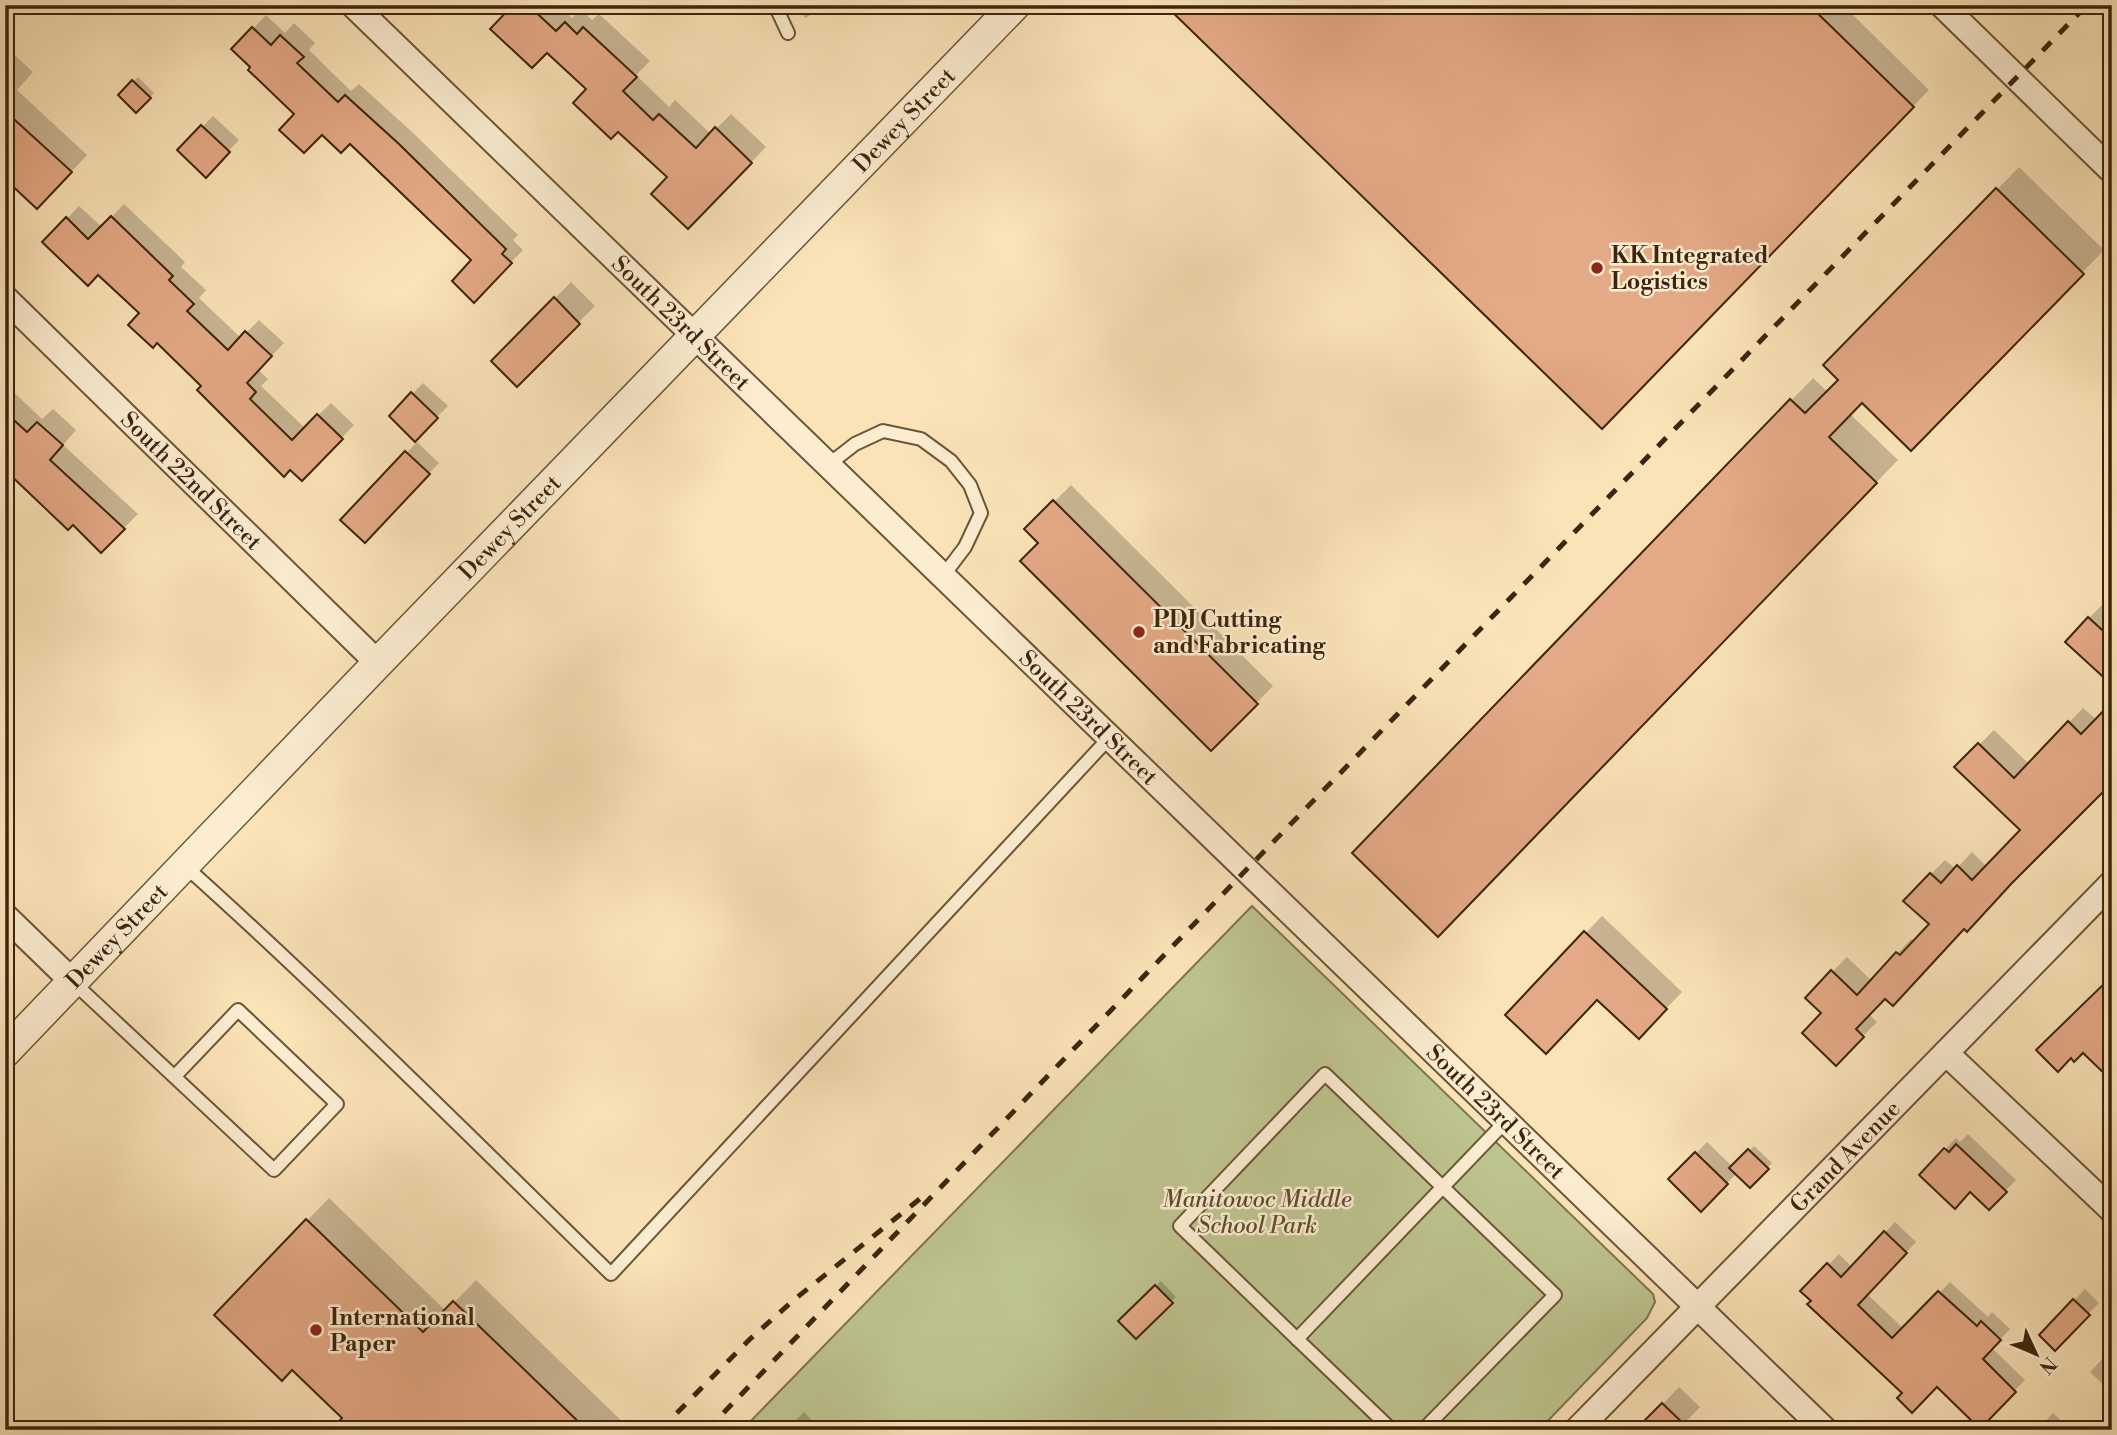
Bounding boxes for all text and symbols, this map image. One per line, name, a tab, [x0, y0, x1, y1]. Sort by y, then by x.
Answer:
street label: Dewey Street	[848, 62, 962, 179]
place label: KK Integrated Logistics	[1611, 242, 1769, 296]
street label: South 23rd Street	[605, 250, 756, 397]
marker: KK Integrated Logistics	[1589, 260, 1605, 276]
street label: South 22nd Street	[114, 406, 267, 556]
street label: Dewey Street	[453, 470, 567, 586]
place label: PDJ Cutting and Fabricating	[1153, 606, 1326, 660]
marker: PDJ Cutting and Fabricating	[1131, 624, 1147, 640]
street label: South 23rd Street	[1013, 645, 1163, 791]
street label: Dewey Street	[60, 878, 174, 995]
street label: South 23rd Street	[1420, 1039, 1571, 1186]
street label: Grand Avenue	[1785, 1095, 1907, 1219]
park label: Manitowoc Middle School Park	[1162, 1186, 1352, 1240]
place label: International Paper	[330, 1304, 475, 1358]
north arrow	[2002, 1320, 2072, 1390]
marker: International Paper	[308, 1322, 324, 1338]
text: N	[2034, 1351, 2061, 1379]

